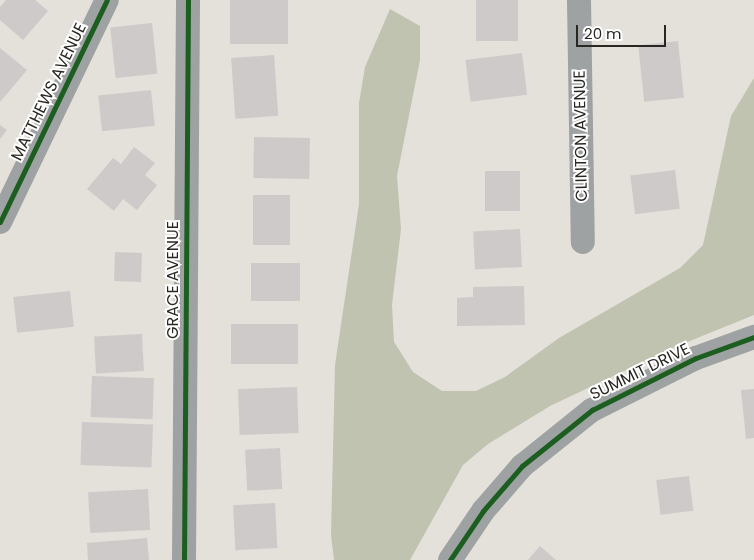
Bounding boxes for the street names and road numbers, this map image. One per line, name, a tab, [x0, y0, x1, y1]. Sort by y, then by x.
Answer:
street label: MATTHEWS AVENUE	[7, 20, 91, 164]
street label: CLINTON AVENUE	[570, 70, 592, 202]
street label: GRACE AVENUE	[163, 221, 183, 339]
street label: SUMMIT DRIVE	[587, 340, 693, 404]

